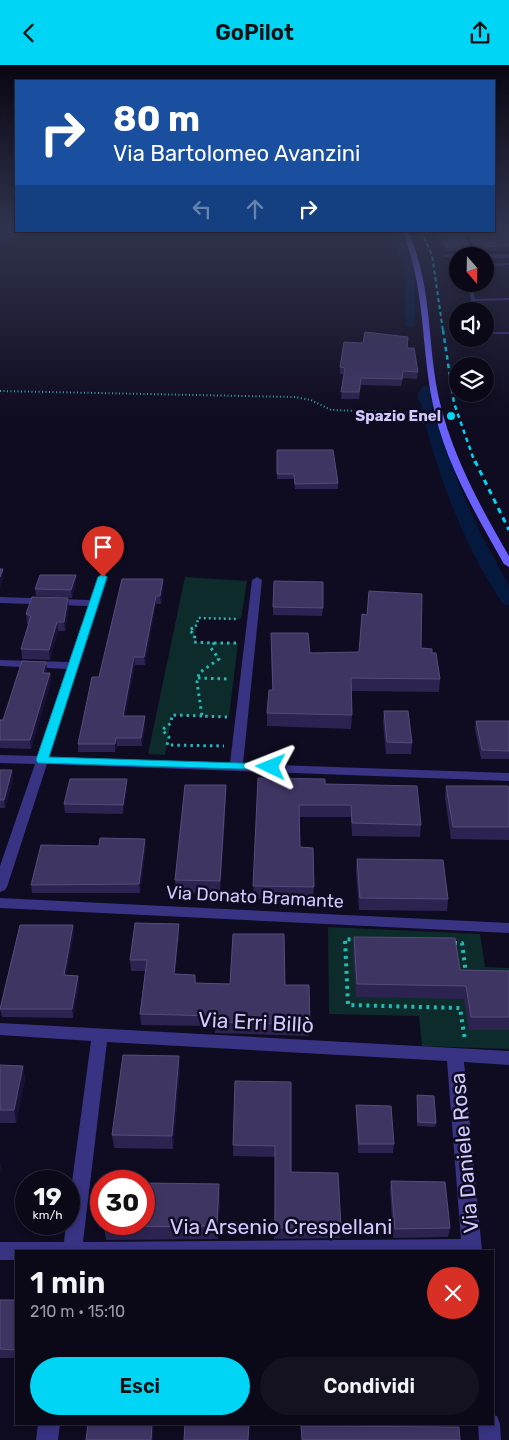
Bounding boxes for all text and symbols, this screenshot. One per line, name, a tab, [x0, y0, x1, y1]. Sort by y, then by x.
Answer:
icon: back	[15, 19, 43, 47]
text: GoPilot	[215, 19, 294, 46]
icon: share	[466, 19, 494, 47]
text: 80 m	[113, 98, 200, 140]
icon: right	[30, 100, 95, 165]
text: Via Bartolomeo Avanzini	[113, 140, 360, 167]
icon: left	[188, 195, 216, 223]
icon: ahead	[241, 195, 269, 223]
icon: right	[294, 195, 322, 223]
north arrow	[449, 247, 494, 293]
map controls	[449, 247, 494, 402]
button: sound	[449, 302, 494, 347]
button: layers	[449, 357, 494, 402]
place label: Spazio Enel	[355, 407, 441, 425]
marker: Spazio Enel	[445, 410, 457, 422]
pin	[82, 526, 124, 577]
icon: arrive	[89, 533, 117, 561]
position arrow	[244, 740, 296, 792]
street label: Via Donato Bramante	[165, 881, 345, 913]
street label: Via Erri Billò	[198, 1006, 314, 1038]
street label: Via Daniele Rosa	[445, 1072, 483, 1234]
speed limit sign: 30	[90, 1170, 155, 1235]
text: 19	[33, 1182, 62, 1211]
text: km/h	[33, 1208, 62, 1222]
street label: Via Arsenio Crespellani	[170, 1214, 392, 1239]
text: 1 min	[30, 1265, 105, 1301]
button: close	[427, 1267, 479, 1319]
text: 210 m · 15:10	[30, 1302, 125, 1321]
button: Esci	[30, 1357, 250, 1415]
button: Condividi	[260, 1357, 479, 1415]

